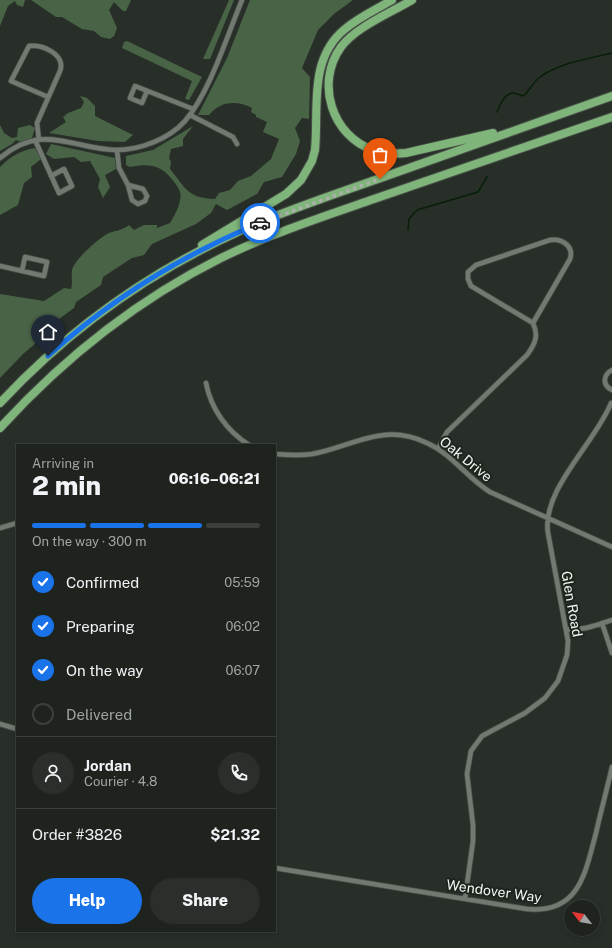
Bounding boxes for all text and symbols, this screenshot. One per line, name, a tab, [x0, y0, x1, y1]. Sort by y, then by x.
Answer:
pin	[363, 138, 397, 179]
icon: bag	[369, 144, 391, 166]
courier	[240, 203, 280, 243]
icon: car	[249, 212, 271, 234]
pin	[31, 315, 65, 356]
icon: home	[37, 321, 59, 343]
street label: Oak Drive	[437, 433, 495, 485]
text: Arriving in	[32, 456, 94, 471]
text: 2 min	[32, 470, 101, 501]
text: 06:16–06:21	[169, 470, 260, 487]
text: On the way · 300 m	[32, 534, 146, 549]
street label: Glen Road	[558, 570, 586, 638]
icon: check	[32, 571, 54, 593]
text: Confirmed	[66, 574, 139, 591]
text: 05:59	[224, 575, 260, 590]
icon: check	[32, 615, 54, 637]
text: Preparing	[66, 618, 135, 635]
text: 06:02	[225, 619, 260, 634]
icon: check	[32, 659, 54, 681]
text: On the way	[66, 662, 143, 679]
text: 06:07	[226, 663, 260, 678]
text: Delivered	[66, 706, 132, 723]
button: person	[32, 752, 74, 794]
button: phone	[218, 752, 260, 794]
text: Jordan	[84, 757, 131, 774]
text: Courier · 4.8	[84, 774, 157, 789]
text: Order #3826	[32, 826, 122, 843]
text: $21.32	[210, 826, 260, 843]
street label: Wendover Way	[445, 876, 543, 906]
button: Help	[32, 878, 142, 924]
button: Share	[150, 878, 260, 924]
north arrow	[564, 900, 600, 936]
map controls	[564, 900, 600, 936]

